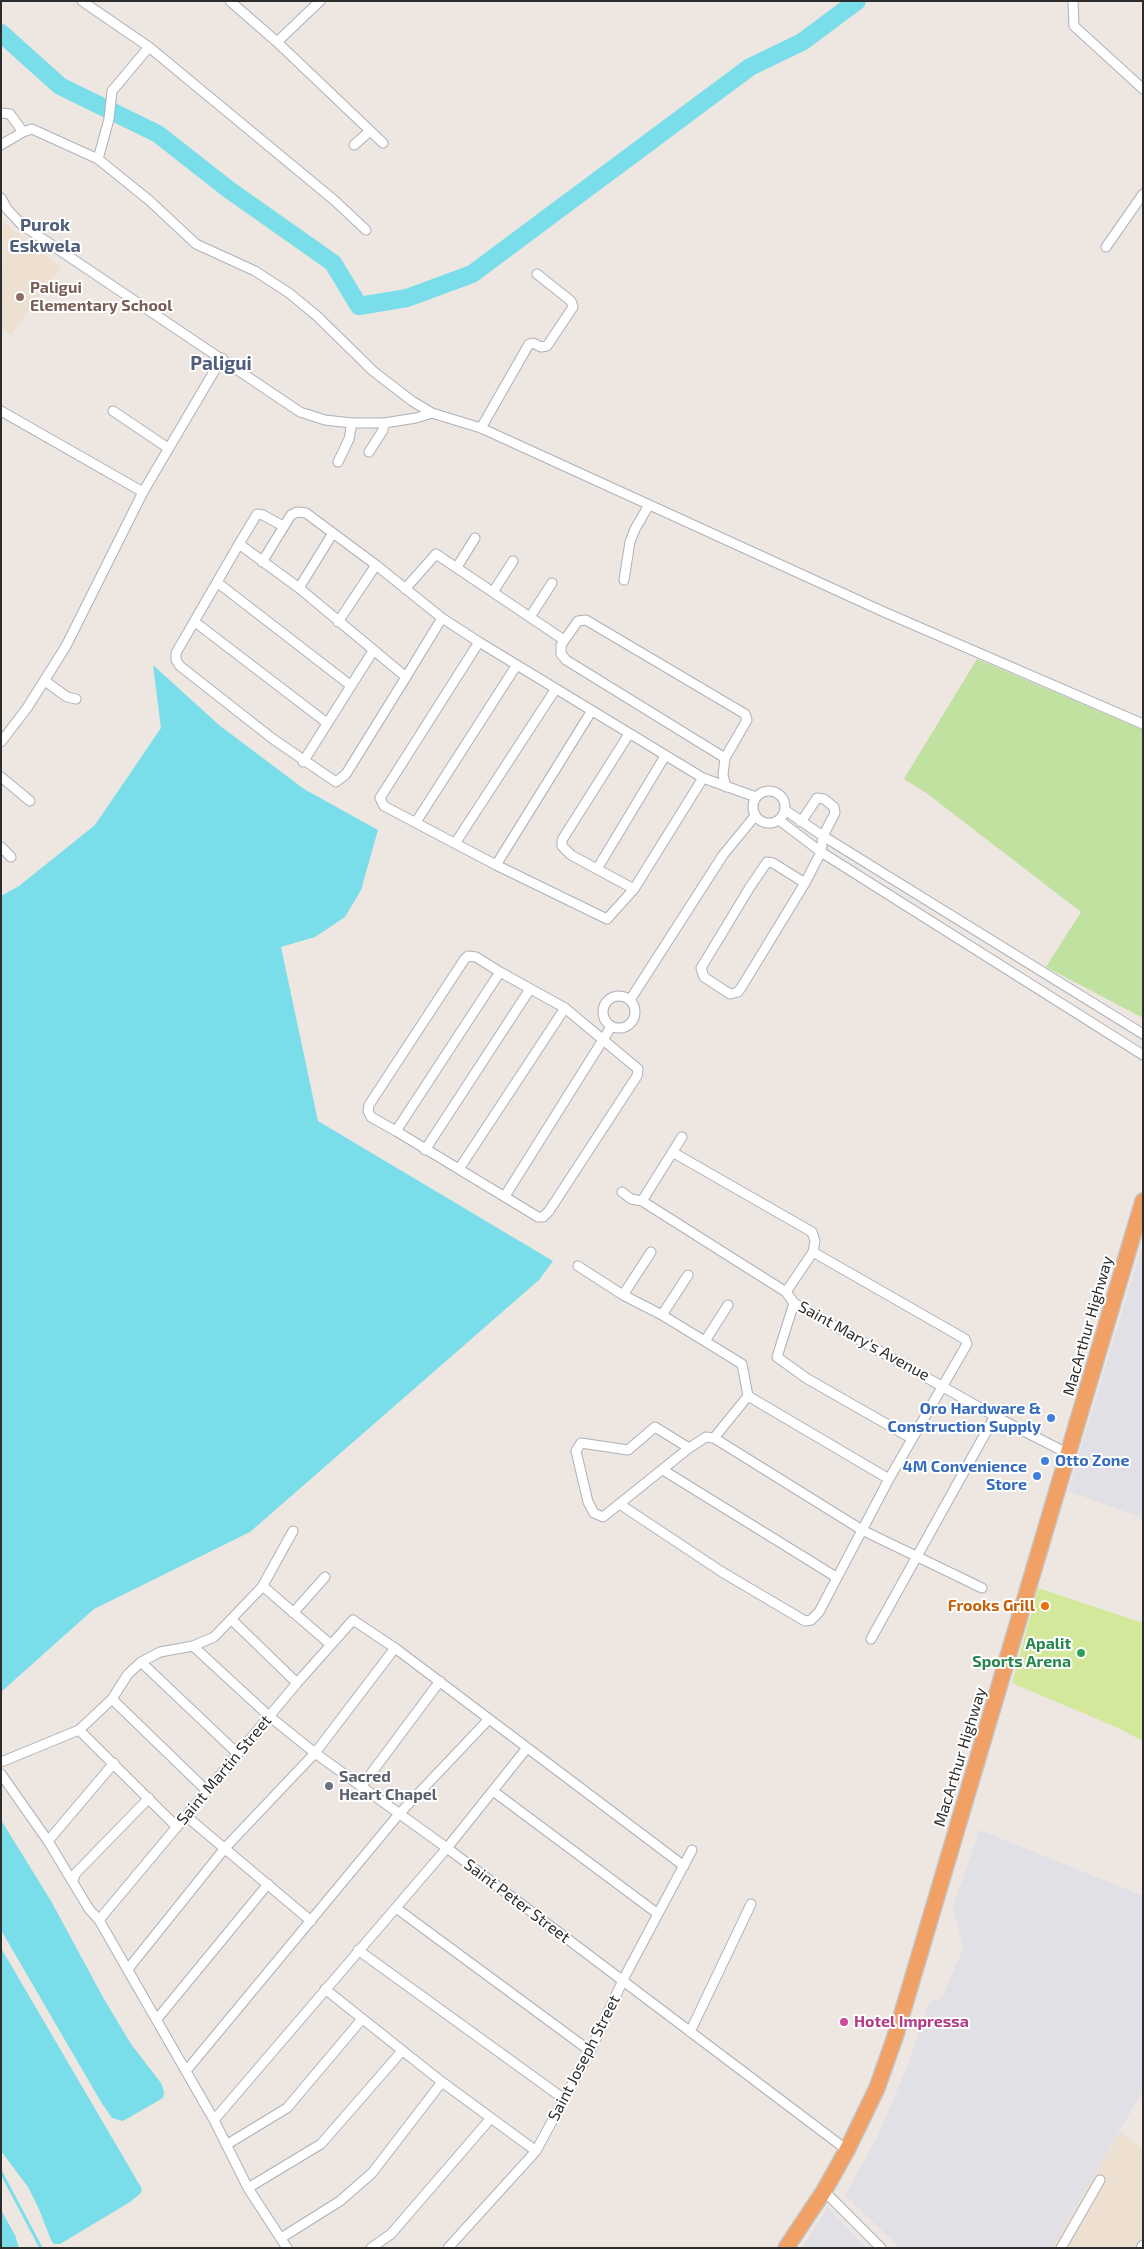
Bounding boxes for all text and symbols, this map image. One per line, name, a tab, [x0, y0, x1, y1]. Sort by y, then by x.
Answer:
district label: Purok Eskwela	[9, 214, 81, 256]
place label: Paligui Elementary School	[30, 278, 173, 316]
marker: Paligui Elementary School	[14, 291, 26, 303]
district label: Paligui	[190, 353, 252, 375]
street label: MacArthur Highway	[1059, 1254, 1117, 1398]
street label: Saint Mary's Avenue	[795, 1297, 933, 1385]
place label: Oro Hardware & Construction Supply	[888, 1399, 1041, 1437]
marker: Oro Hardware & Construction Supply	[1045, 1412, 1057, 1424]
place label: Otto Zone	[1055, 1451, 1129, 1471]
marker: Otto Zone	[1039, 1455, 1051, 1467]
place label: 4M Convenience Store	[903, 1457, 1027, 1495]
marker: 4M Convenience Store	[1031, 1470, 1043, 1482]
place label: Frooks Grill	[948, 1596, 1035, 1616]
marker: Frooks Grill	[1039, 1600, 1051, 1612]
place label: Apalit Sports Arena	[972, 1634, 1071, 1672]
marker: Apalit Sports Arena	[1075, 1647, 1087, 1659]
street label: MacArthur Highway	[930, 1685, 990, 1829]
street label: Saint Martin Street	[173, 1711, 275, 1829]
place label: Sacred Heart Chapel	[339, 1767, 437, 1805]
marker: Sacred Heart Chapel	[323, 1780, 335, 1792]
street label: Saint Peter Street	[460, 1855, 574, 1947]
street label: Saint Joseph Street	[544, 1992, 624, 2124]
place label: Hotel Impressa	[854, 2012, 969, 2032]
marker: Hotel Impressa	[838, 2016, 850, 2028]

